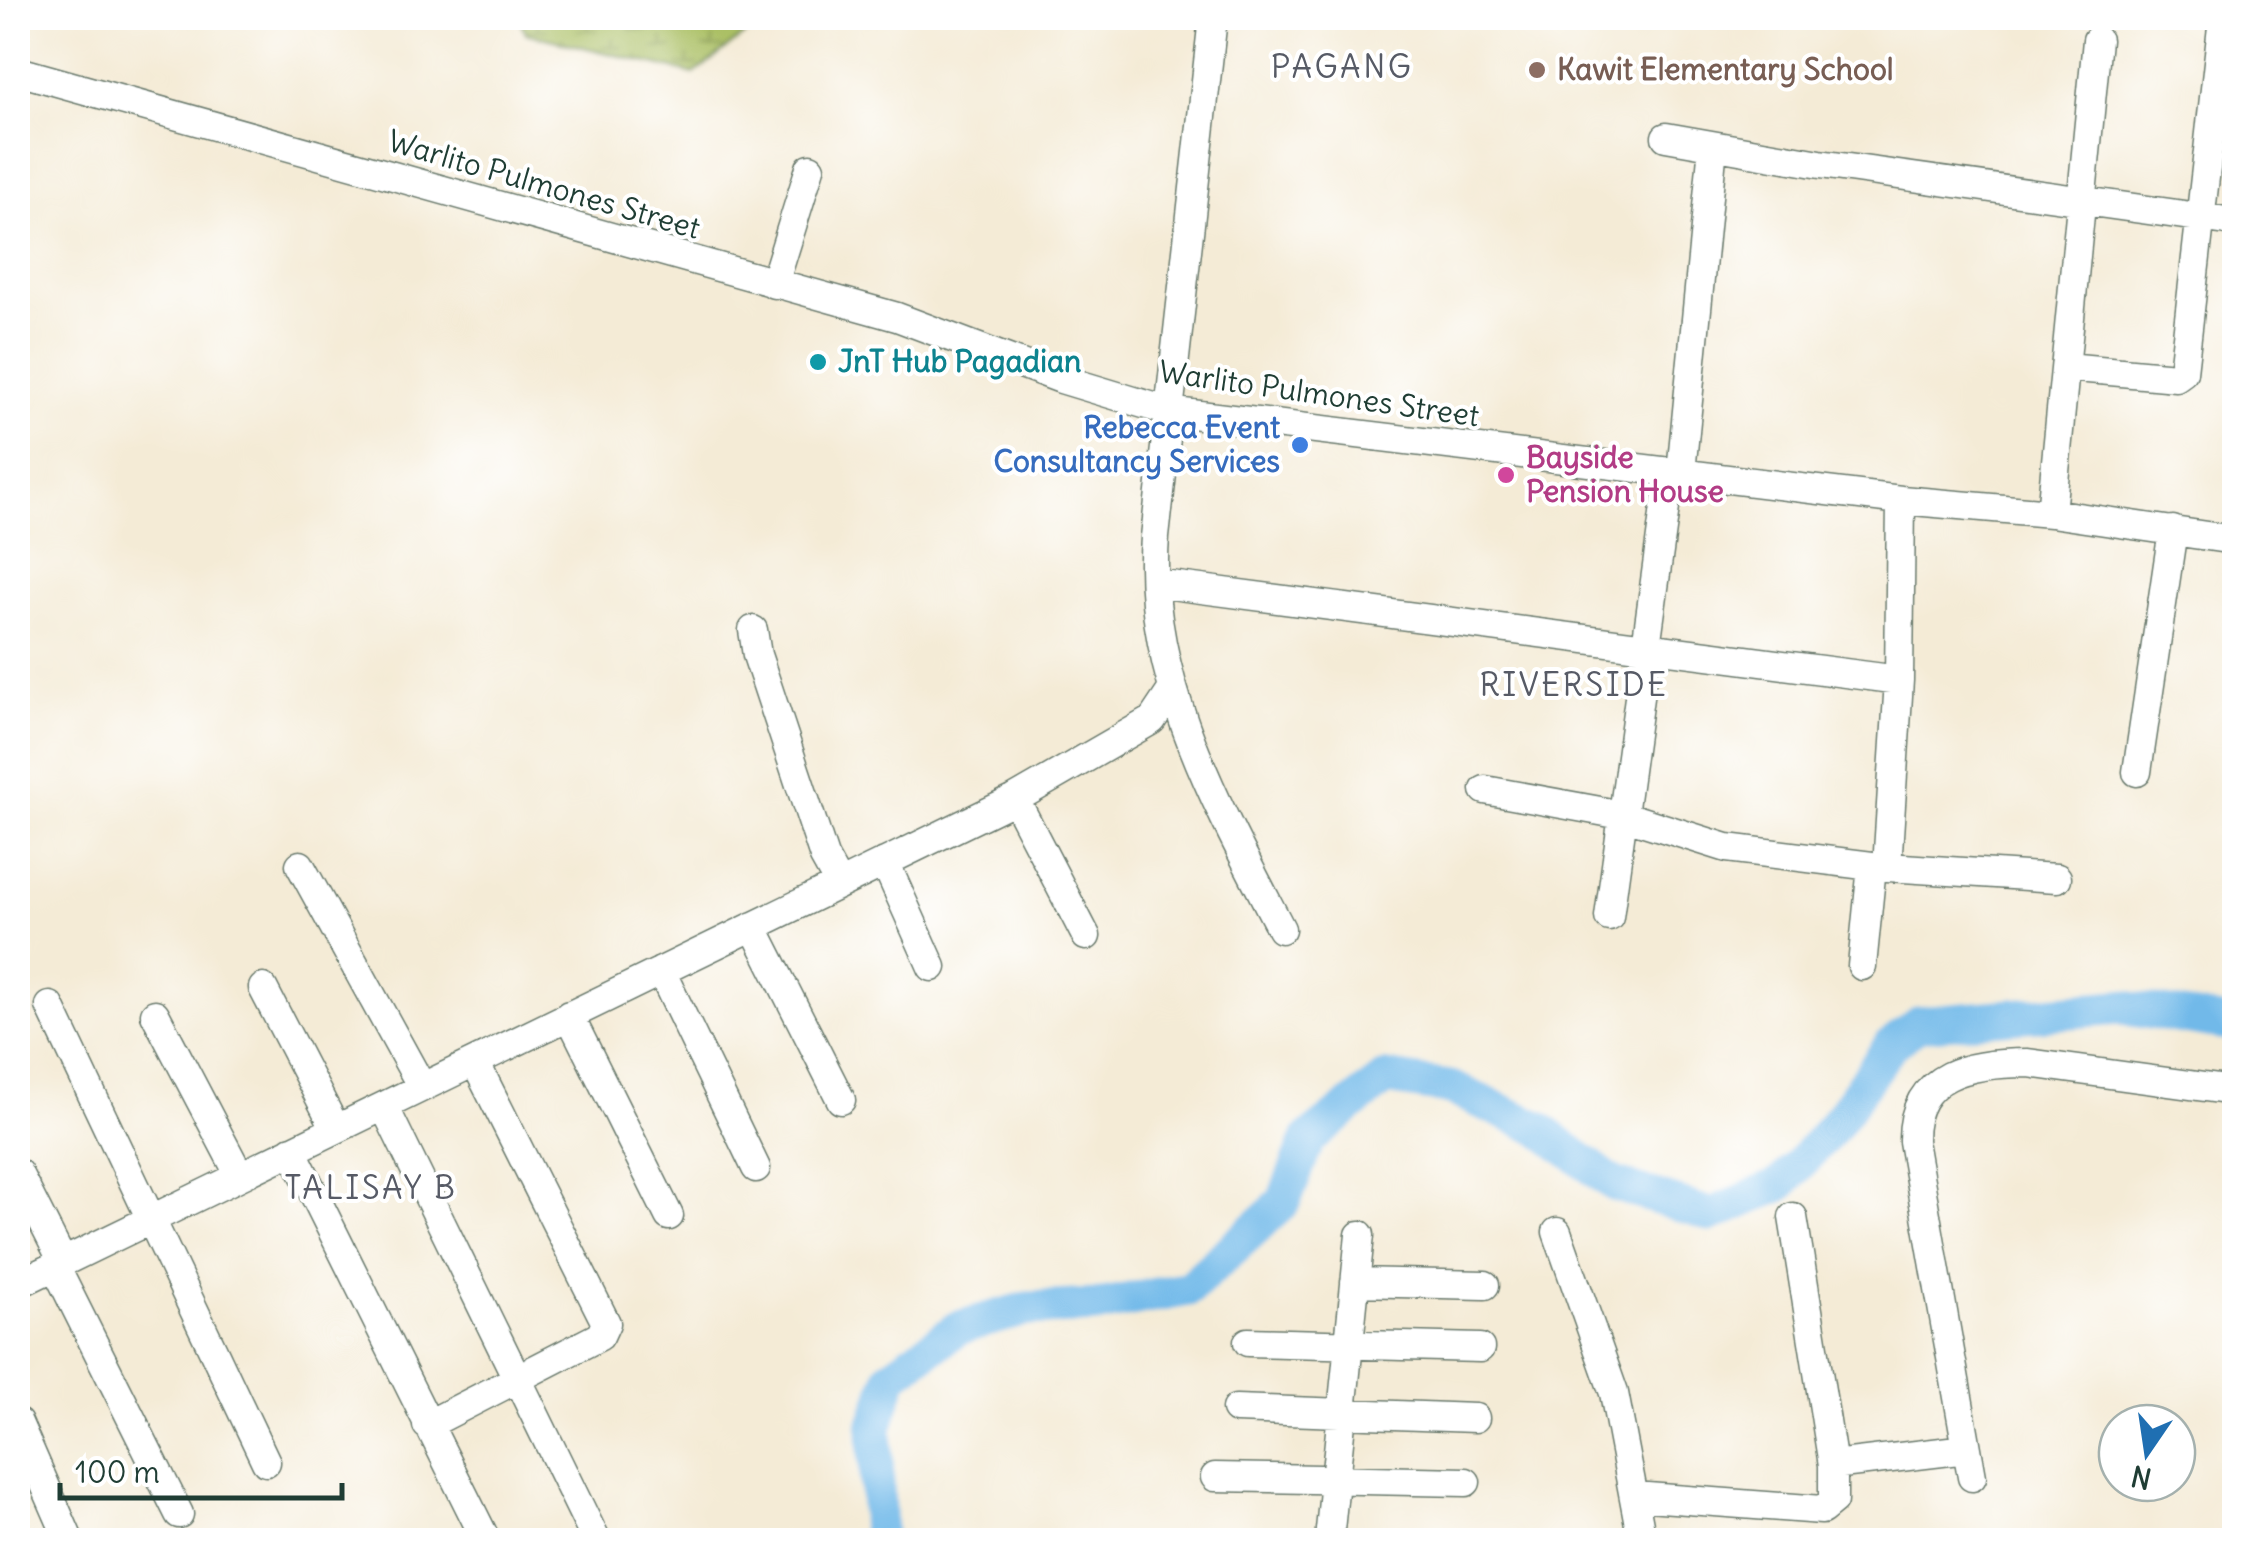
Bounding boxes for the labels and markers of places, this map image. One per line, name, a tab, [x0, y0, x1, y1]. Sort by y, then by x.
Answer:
place label: Kawit Elementary School	[1557, 50, 1893, 88]
marker: Kawit Elementary School	[1526, 59, 1548, 81]
place label: JnT Hub Pagadian	[838, 342, 1081, 380]
marker: JnT Hub Pagadian	[807, 351, 829, 373]
place label: Rebecca Event Consultancy Services	[993, 408, 1280, 480]
marker: Rebecca Event Consultancy Services	[1289, 434, 1311, 456]
place label: Bayside Pension House	[1526, 438, 1724, 510]
marker: Bayside Pension House	[1495, 464, 1517, 486]

